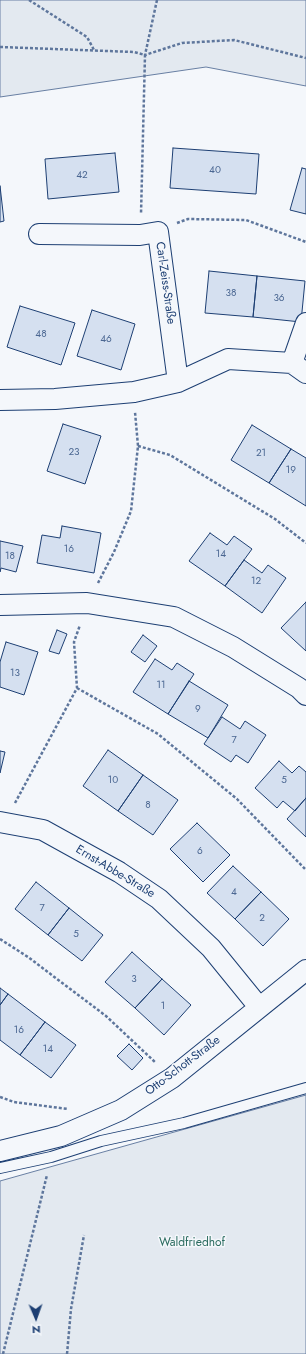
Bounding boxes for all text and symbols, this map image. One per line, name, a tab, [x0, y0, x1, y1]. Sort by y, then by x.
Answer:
house number: 40	[209, 165, 221, 177]
house number: 42	[76, 170, 88, 182]
street label: Carl-Zeiss-Straße	[152, 241, 178, 325]
house number: 38	[226, 288, 236, 300]
house number: 36	[273, 293, 285, 305]
house number: 48	[35, 329, 47, 341]
house number: 46	[100, 334, 112, 346]
house number: 23	[68, 447, 80, 459]
house number: 21	[256, 448, 266, 460]
house number: 19	[286, 465, 296, 477]
house number: 16	[64, 544, 74, 556]
house number: 14	[216, 549, 226, 561]
house number: 18	[5, 551, 15, 563]
house number: 12	[251, 576, 261, 588]
house number: 13	[10, 668, 20, 680]
house number: 11	[157, 680, 165, 692]
house number: 9	[195, 704, 201, 716]
house number: 7	[231, 735, 237, 747]
house number: 10	[108, 775, 118, 787]
house number: 5	[281, 775, 287, 787]
house number: 8	[145, 800, 151, 812]
street label: Ernst-Abbe-Straße	[73, 843, 157, 901]
house number: 6	[197, 846, 203, 858]
house number: 4	[231, 887, 237, 899]
house number: 7	[39, 903, 45, 915]
house number: 2	[259, 913, 265, 925]
house number: 5	[73, 929, 79, 941]
house number: 3	[131, 974, 137, 986]
house number: 1	[161, 1001, 165, 1013]
house number: 16	[14, 1025, 24, 1037]
street label: Otto-Schott-Straße	[143, 1033, 223, 1099]
house number: 14	[43, 1044, 53, 1056]
park label: Waldfriedhof	[159, 1236, 225, 1250]
north arrow	[16, 1298, 56, 1338]
text: N	[32, 1322, 41, 1338]

